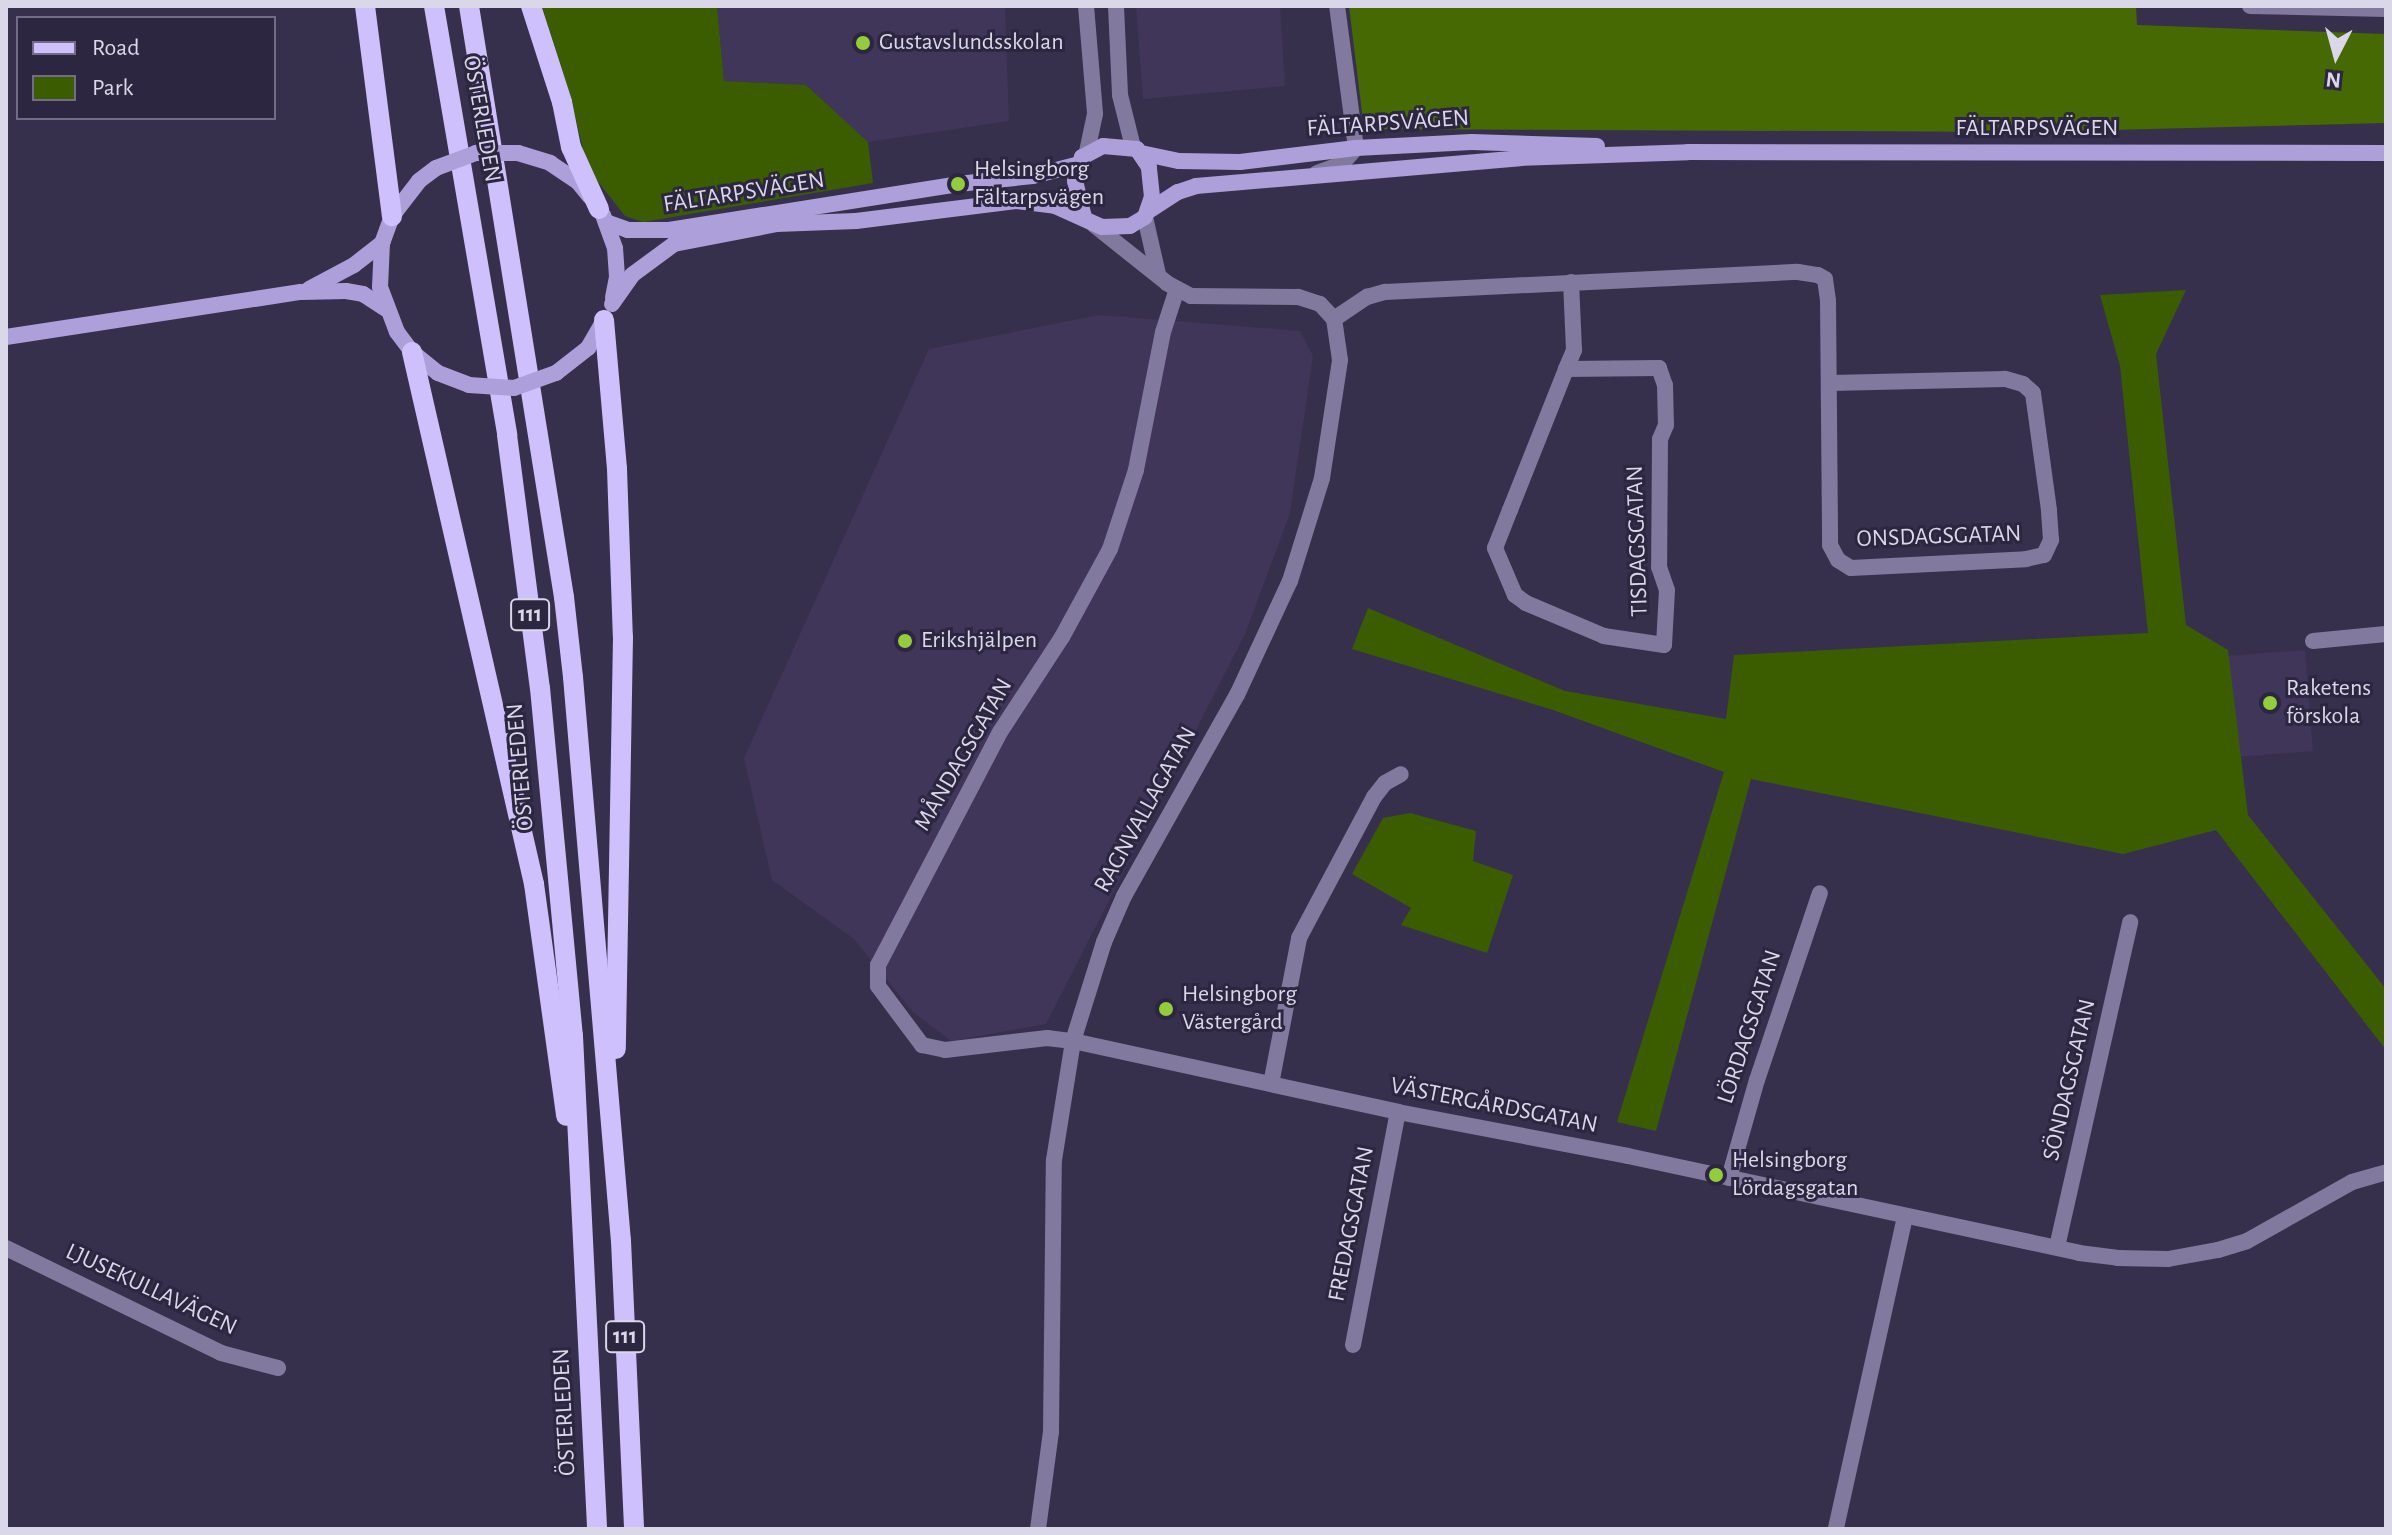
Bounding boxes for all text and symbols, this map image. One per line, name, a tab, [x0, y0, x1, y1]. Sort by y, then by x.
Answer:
legend	[16, 16, 276, 120]
north arrow	[2296, 16, 2376, 96]
place label: Gustavslundsskolan	[879, 29, 1064, 57]
marker: Gustavslundsskolan	[854, 34, 872, 52]
text: Road	[92, 36, 140, 60]
street label: ÖSTERLEDEN	[456, 54, 506, 184]
text: N	[2325, 68, 2342, 92]
text: Park	[92, 76, 133, 100]
street label: FÄLTARPSVÄGEN	[1306, 104, 1470, 144]
street label: FÄLTARPSVÄGEN	[1956, 115, 2118, 143]
place label: Helsingborg Fältarpsvägen	[974, 156, 1104, 212]
street label: FÄLTARPSVÄGEN	[661, 166, 827, 220]
marker: Helsingborg Fältarpsvägen	[949, 175, 967, 193]
street label: TISDAGSGATAN	[1621, 465, 1655, 617]
street label: ONSDAGSGATAN	[1856, 520, 2022, 554]
road number: 111	[510, 597, 550, 633]
place label: Erikshjälpen	[921, 627, 1037, 655]
marker: Erikshjälpen	[896, 632, 914, 650]
street label: MÅNDAGSGATAN	[909, 674, 1019, 836]
place label: Raketens förskola	[2286, 675, 2371, 731]
marker: Raketens förskola	[2261, 694, 2279, 712]
street label: ÖSTERLEDEN	[501, 702, 541, 832]
street label: RAGNVALLAGATAN	[1088, 722, 1204, 898]
street label: LÖRDAGSGATAN	[1712, 947, 1788, 1107]
place label: Helsingborg Västergård	[1182, 981, 1297, 1037]
street label: SÖNDAGSGATAN	[2037, 996, 2103, 1164]
marker: Helsingborg Västergård	[1157, 1000, 1175, 1018]
street label: VÄSTERGÅRDSGATAN	[1388, 1072, 1600, 1140]
street label: FREDAGSGATAN	[1323, 1144, 1381, 1304]
place label: Helsingborg Lördagsgatan	[1732, 1147, 1858, 1203]
marker: Helsingborg Lördagsgatan	[1707, 1166, 1725, 1184]
street label: LJUSEKULLAVÄGEN	[61, 1238, 241, 1342]
road number: 111	[605, 1319, 645, 1355]
street label: ÖSTERLEDEN	[547, 1347, 583, 1477]

